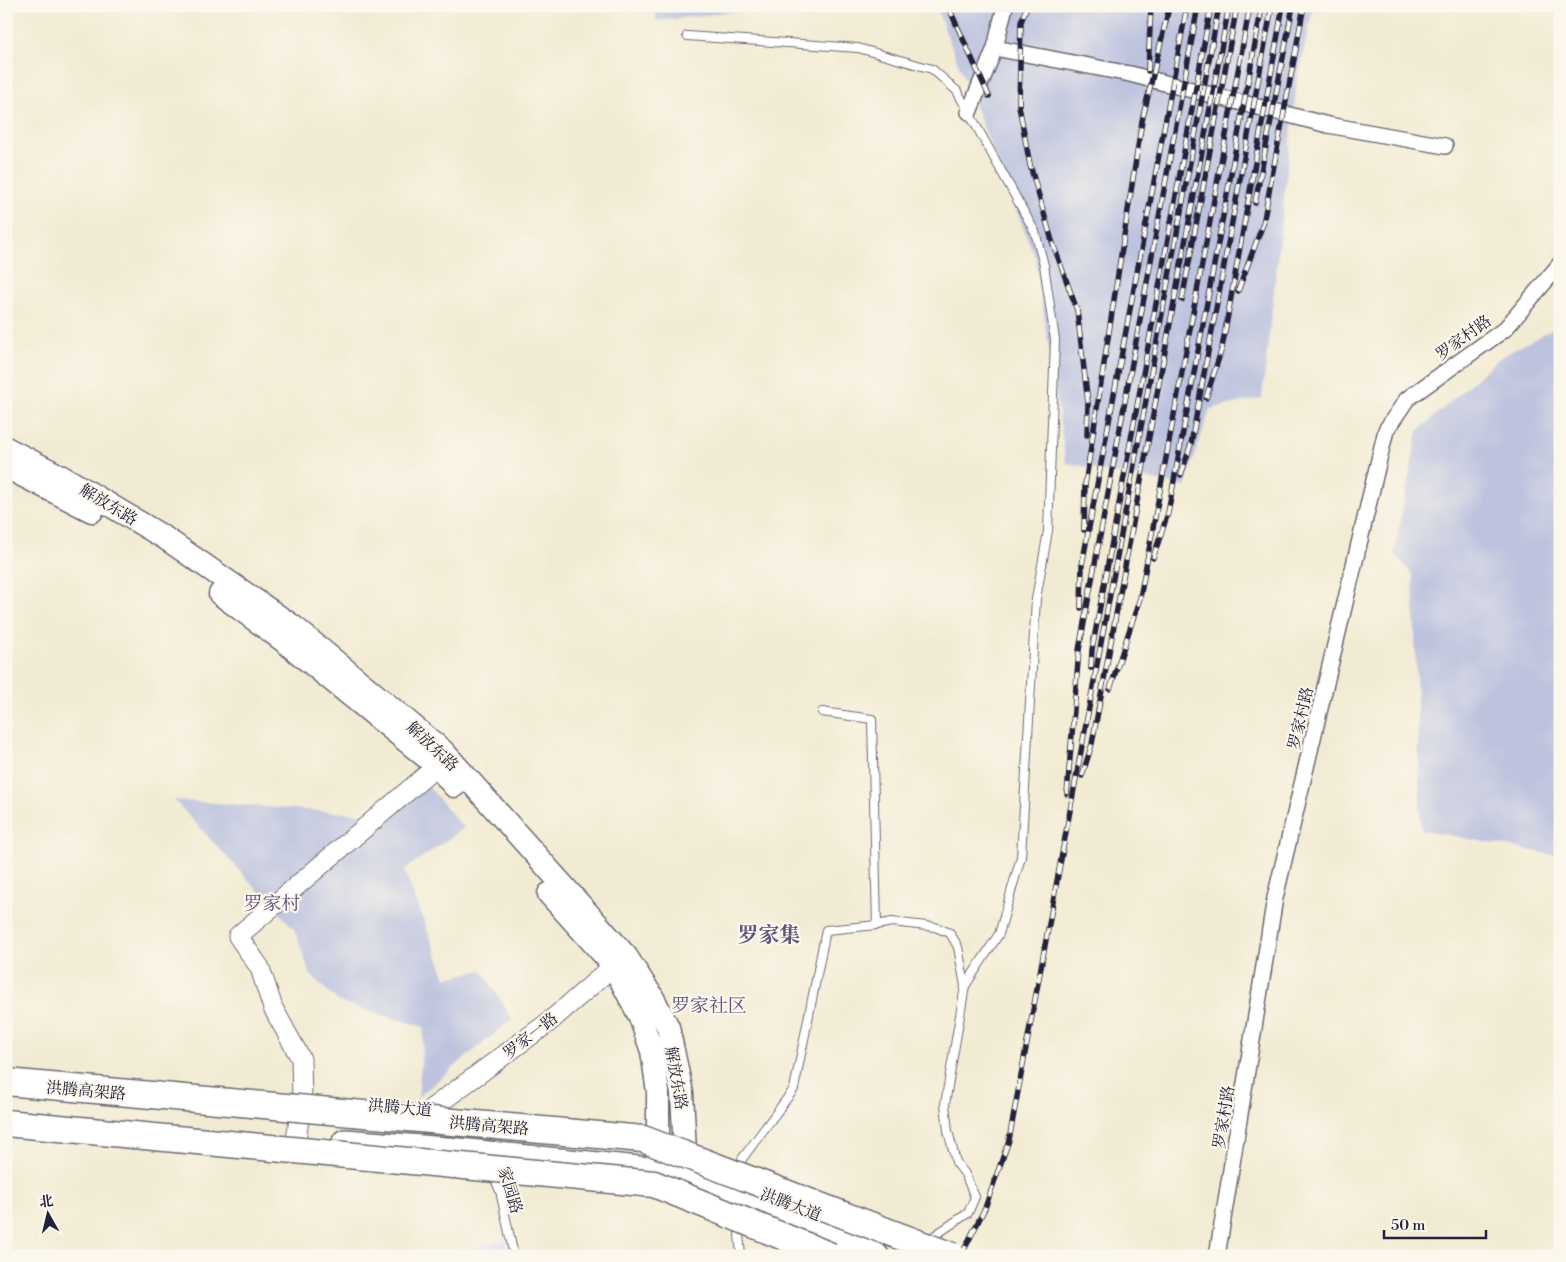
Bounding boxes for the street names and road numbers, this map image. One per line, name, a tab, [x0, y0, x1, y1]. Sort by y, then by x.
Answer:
street label: 罗家村路	[1432, 311, 1495, 365]
street label: 解放东路	[76, 480, 141, 530]
street label: 罗家村路	[1284, 685, 1318, 752]
street label: 解放东路	[402, 718, 463, 776]
street label: 罗家一路	[499, 1008, 562, 1063]
street label: 解放东路	[661, 1045, 691, 1111]
street label: 洪腾高架路	[45, 1078, 127, 1104]
street label: 罗家村路	[1209, 1084, 1239, 1150]
street label: 洪腾大道	[367, 1095, 433, 1121]
street label: 洪腾高架路	[448, 1113, 530, 1139]
street label: 家园路	[493, 1164, 527, 1216]
street label: 洪腾大道	[757, 1184, 824, 1226]

